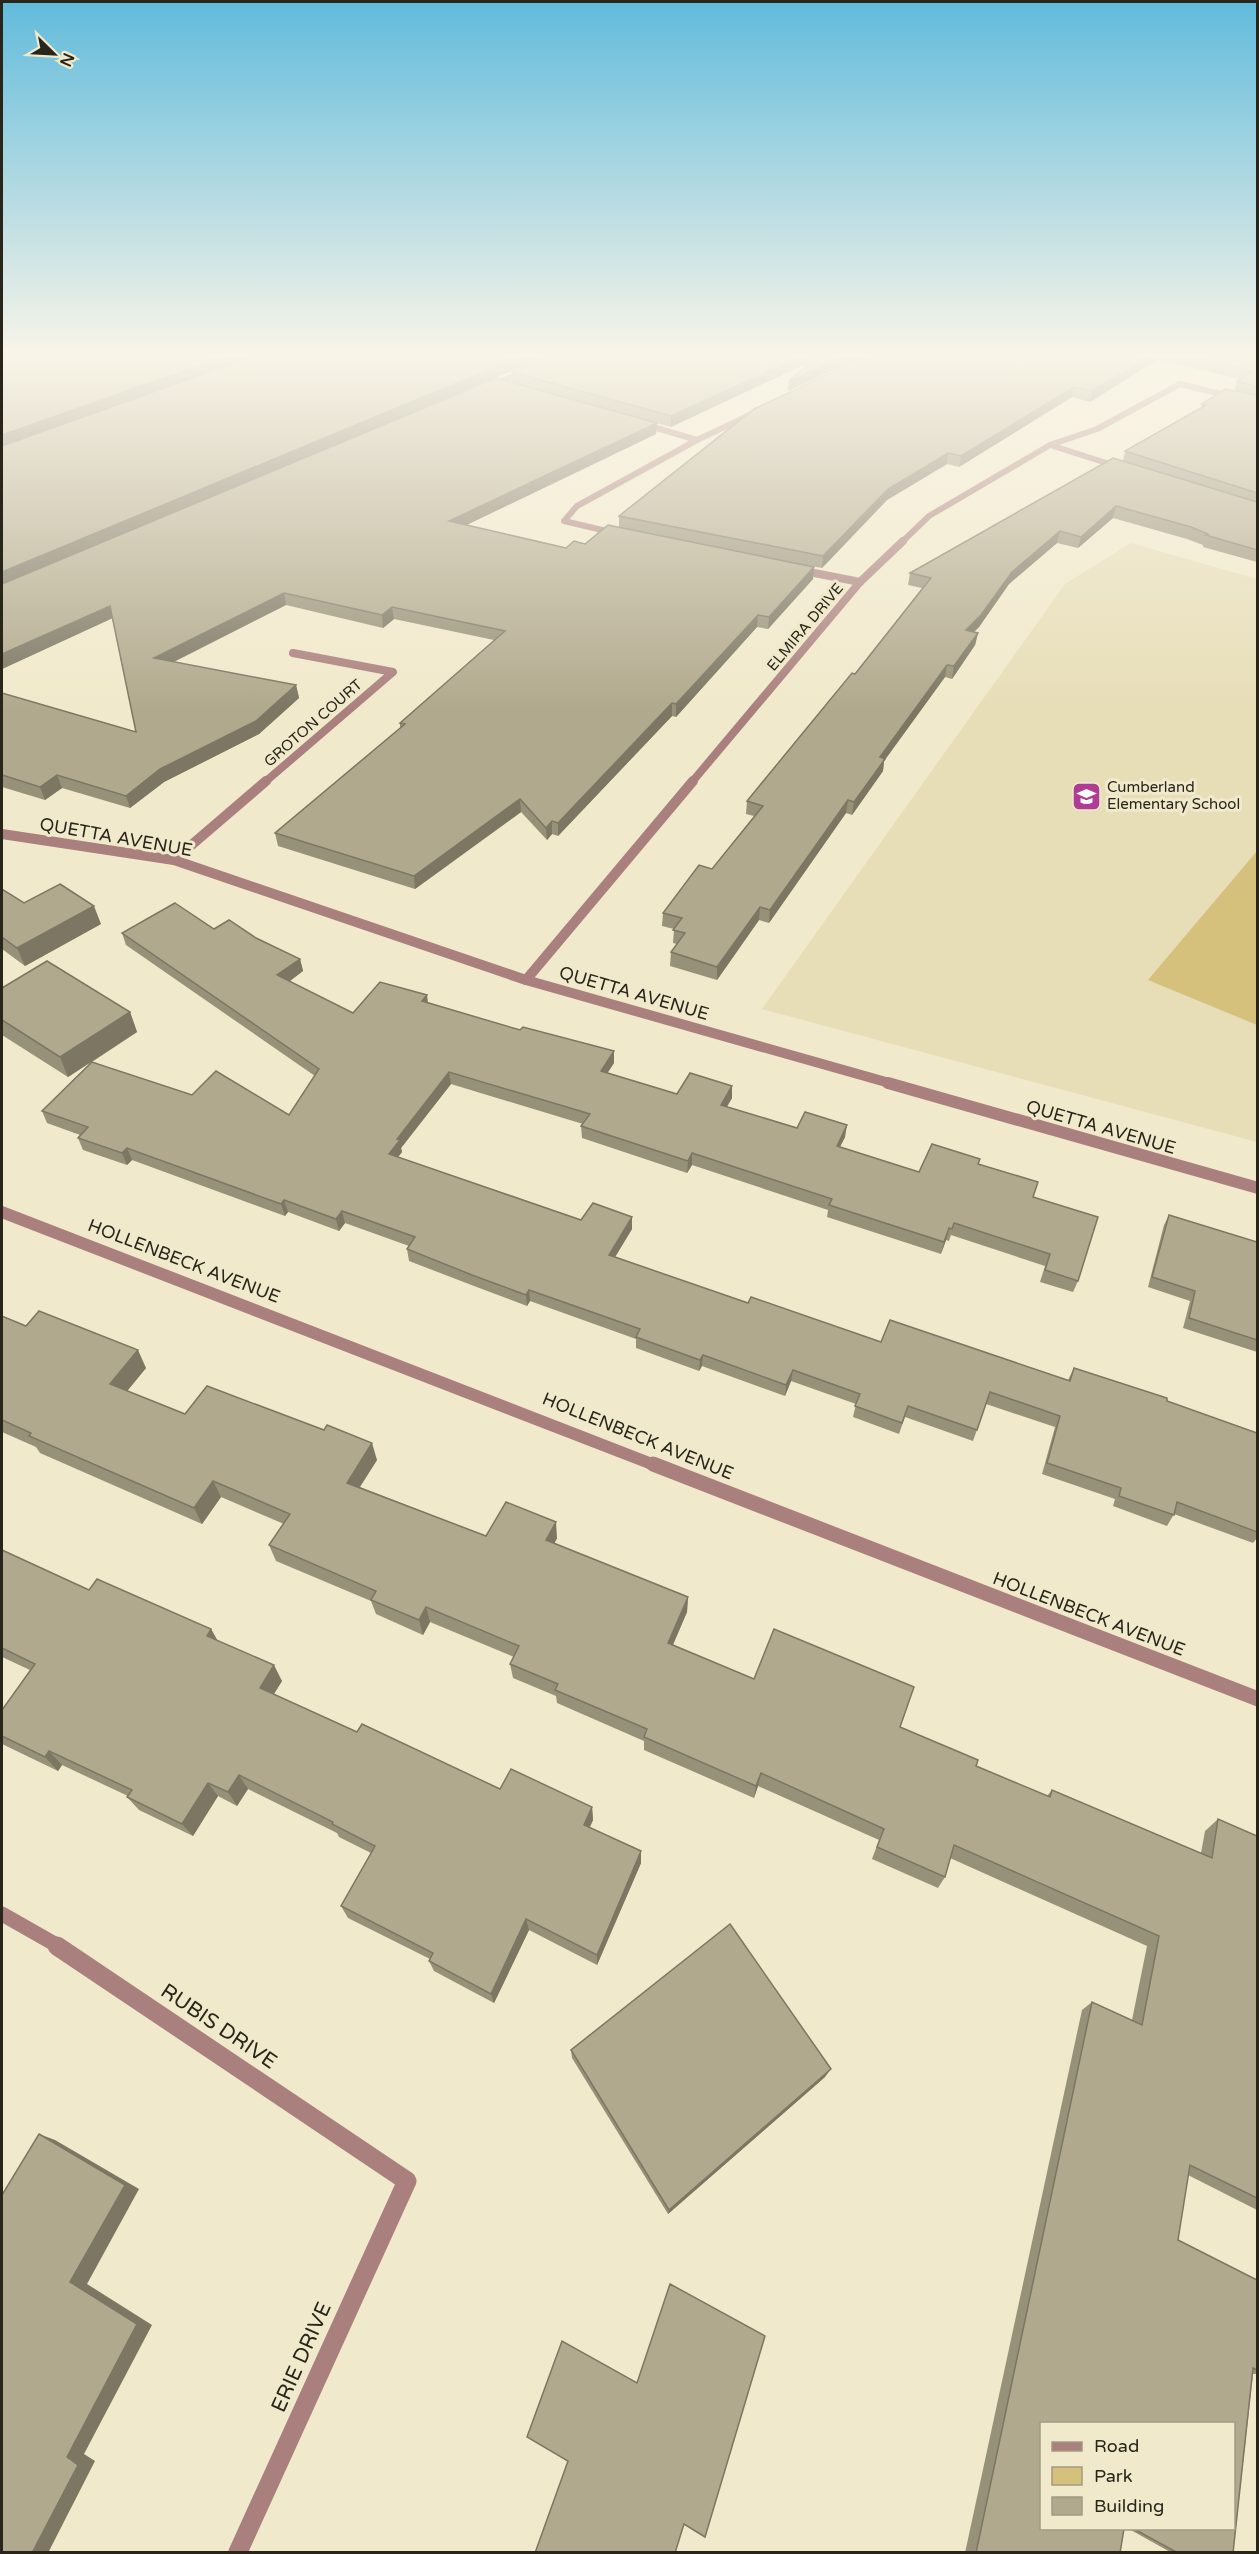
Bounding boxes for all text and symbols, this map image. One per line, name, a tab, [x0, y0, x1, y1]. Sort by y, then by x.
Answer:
north arrow	[24, 24, 84, 84]
text: N	[55, 50, 79, 70]
street label: ELMIRA DRIVE	[763, 579, 847, 675]
street label: GROTON COURT	[260, 675, 366, 771]
place label: Cumberland Elementary School	[1107, 778, 1240, 813]
school or university icon: Cumberland Elementary School	[1070, 780, 1102, 812]
street label: QUETTA AVENUE	[38, 813, 194, 861]
street label: QUETTA AVENUE	[557, 961, 711, 1025]
street label: QUETTA AVENUE	[1024, 1095, 1178, 1159]
street label: HOLLENBECK AVENUE	[85, 1214, 283, 1308]
street label: HOLLENBECK AVENUE	[539, 1388, 737, 1484]
street label: HOLLENBECK AVENUE	[990, 1567, 1188, 1661]
street label: RUBIS DRIVE	[156, 1978, 281, 2074]
street label: ERIE DRIVE	[266, 2298, 337, 2416]
legend	[1040, 2422, 1235, 2530]
text: Road	[1094, 2435, 1139, 2457]
text: Park	[1094, 2465, 1133, 2487]
text: Building	[1094, 2495, 1164, 2517]

